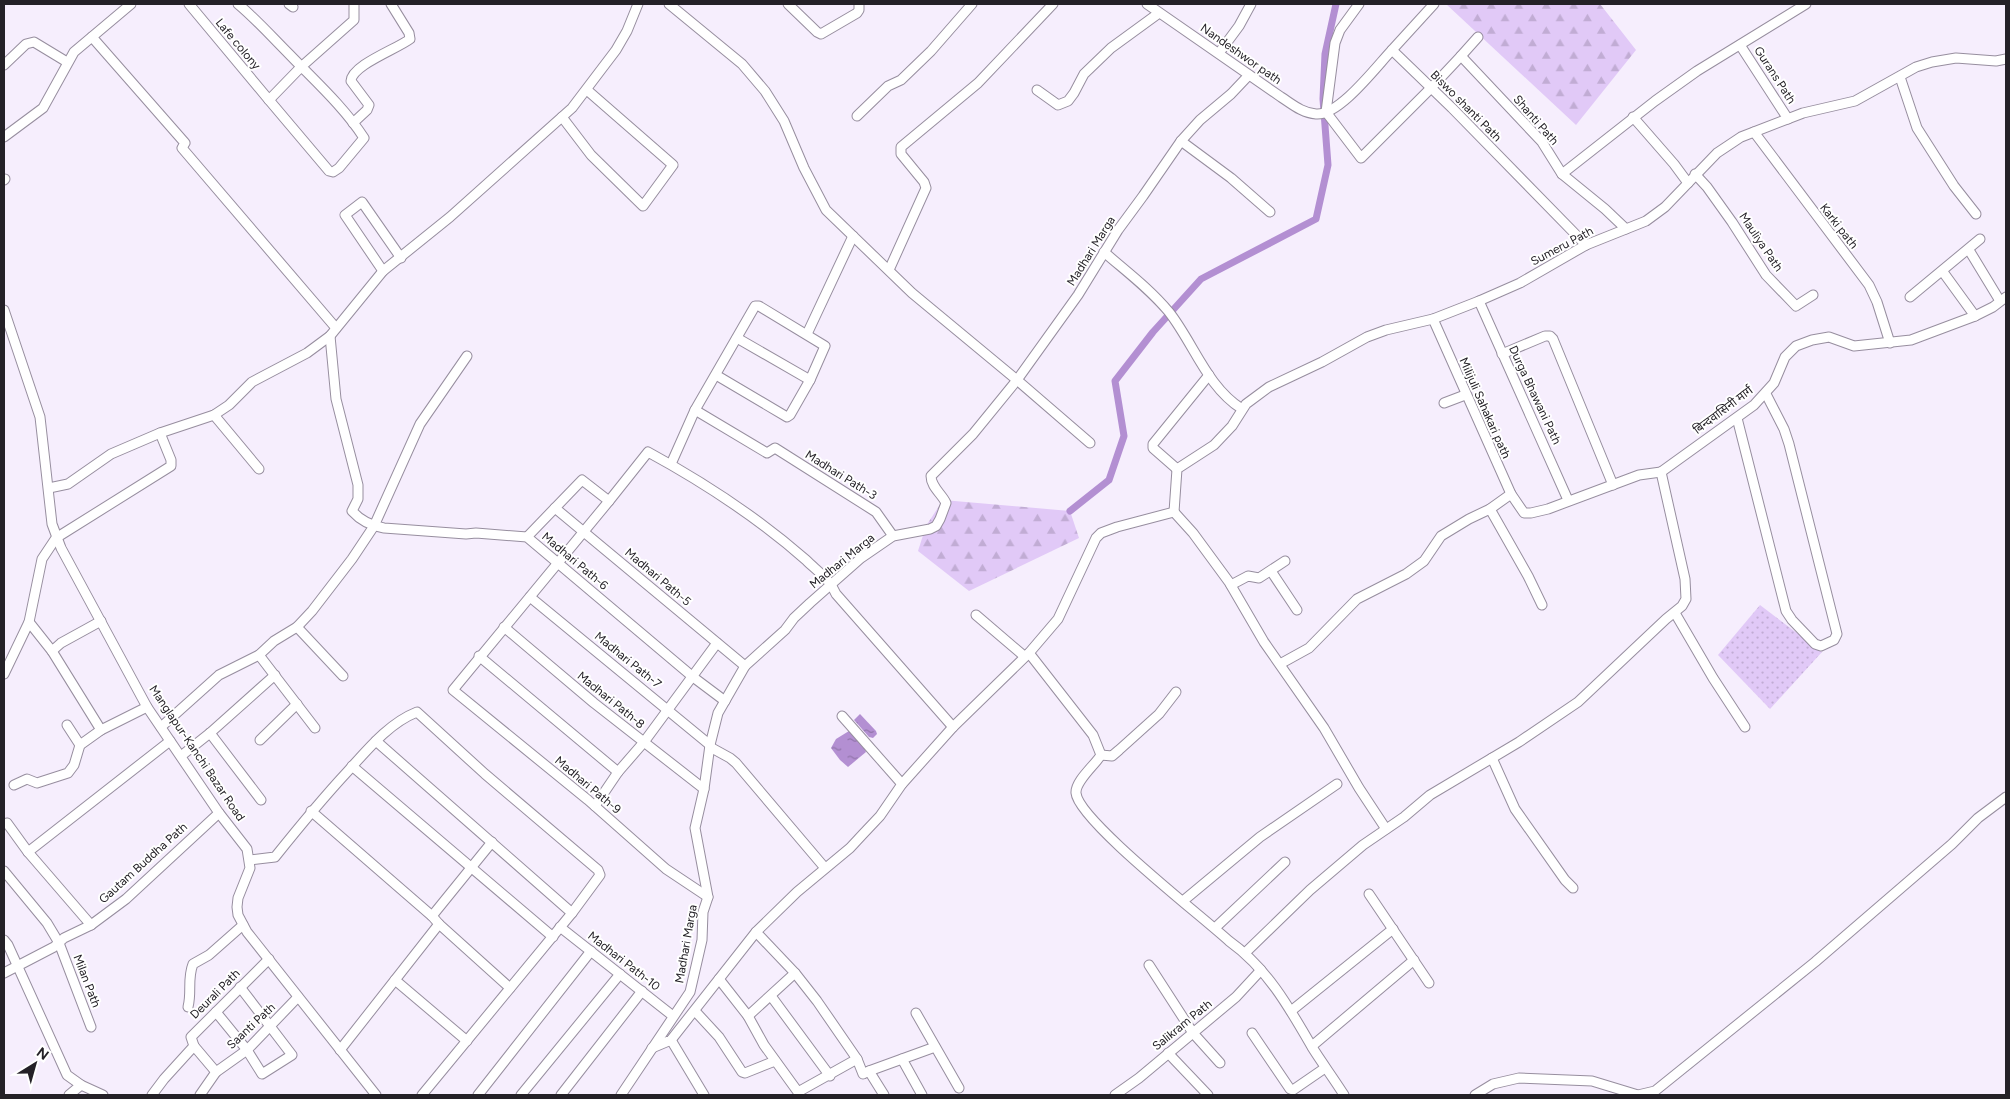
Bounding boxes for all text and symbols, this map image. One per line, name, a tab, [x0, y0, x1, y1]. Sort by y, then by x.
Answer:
street label: Lafe colony	[213, 16, 264, 73]
street label: Nandeshwor path	[1198, 21, 1284, 87]
street label: Gurans Path	[1751, 44, 1799, 106]
street label: Biswo shanti Path	[1428, 68, 1505, 145]
street label: Shanti Path	[1511, 92, 1562, 148]
street label: Karki path	[1817, 201, 1861, 252]
street label: Mauliya Path	[1736, 210, 1786, 274]
street label: Madhari Marga	[1064, 214, 1118, 288]
street label: Sumeru Path	[1528, 224, 1596, 268]
street label: Durga Bhawani Path	[1506, 343, 1564, 447]
street label: Milijuli Sahakari path	[1456, 355, 1514, 461]
street label: बिन्दवासिनी मार्ग	[1690, 382, 1756, 437]
street label: Madhari Path-3	[803, 447, 879, 503]
street label: Madhari Path-6	[539, 529, 611, 593]
street label: Madhari Marga	[807, 531, 877, 591]
street label: Madhari Path-5	[622, 545, 694, 609]
street label: Madhari Path-7	[592, 629, 665, 691]
street label: Madhari Path-8	[575, 669, 647, 731]
street label: Manglapur-Kanchi Bazar Road	[146, 682, 248, 824]
street label: Madhari Path-9	[552, 753, 624, 817]
street label: Gautam Buddha Path	[96, 820, 190, 906]
street label: Madhari Marga	[672, 904, 700, 984]
street label: Madhari Path-10	[585, 928, 663, 994]
street label: Milan Path	[71, 953, 104, 1010]
street label: Deurali Path	[187, 966, 243, 1022]
street label: Salikram Path	[1150, 997, 1215, 1053]
street label: Saanti Path	[224, 1000, 278, 1052]
north arrow	[10, 1039, 60, 1089]
text: N	[33, 1044, 52, 1064]

